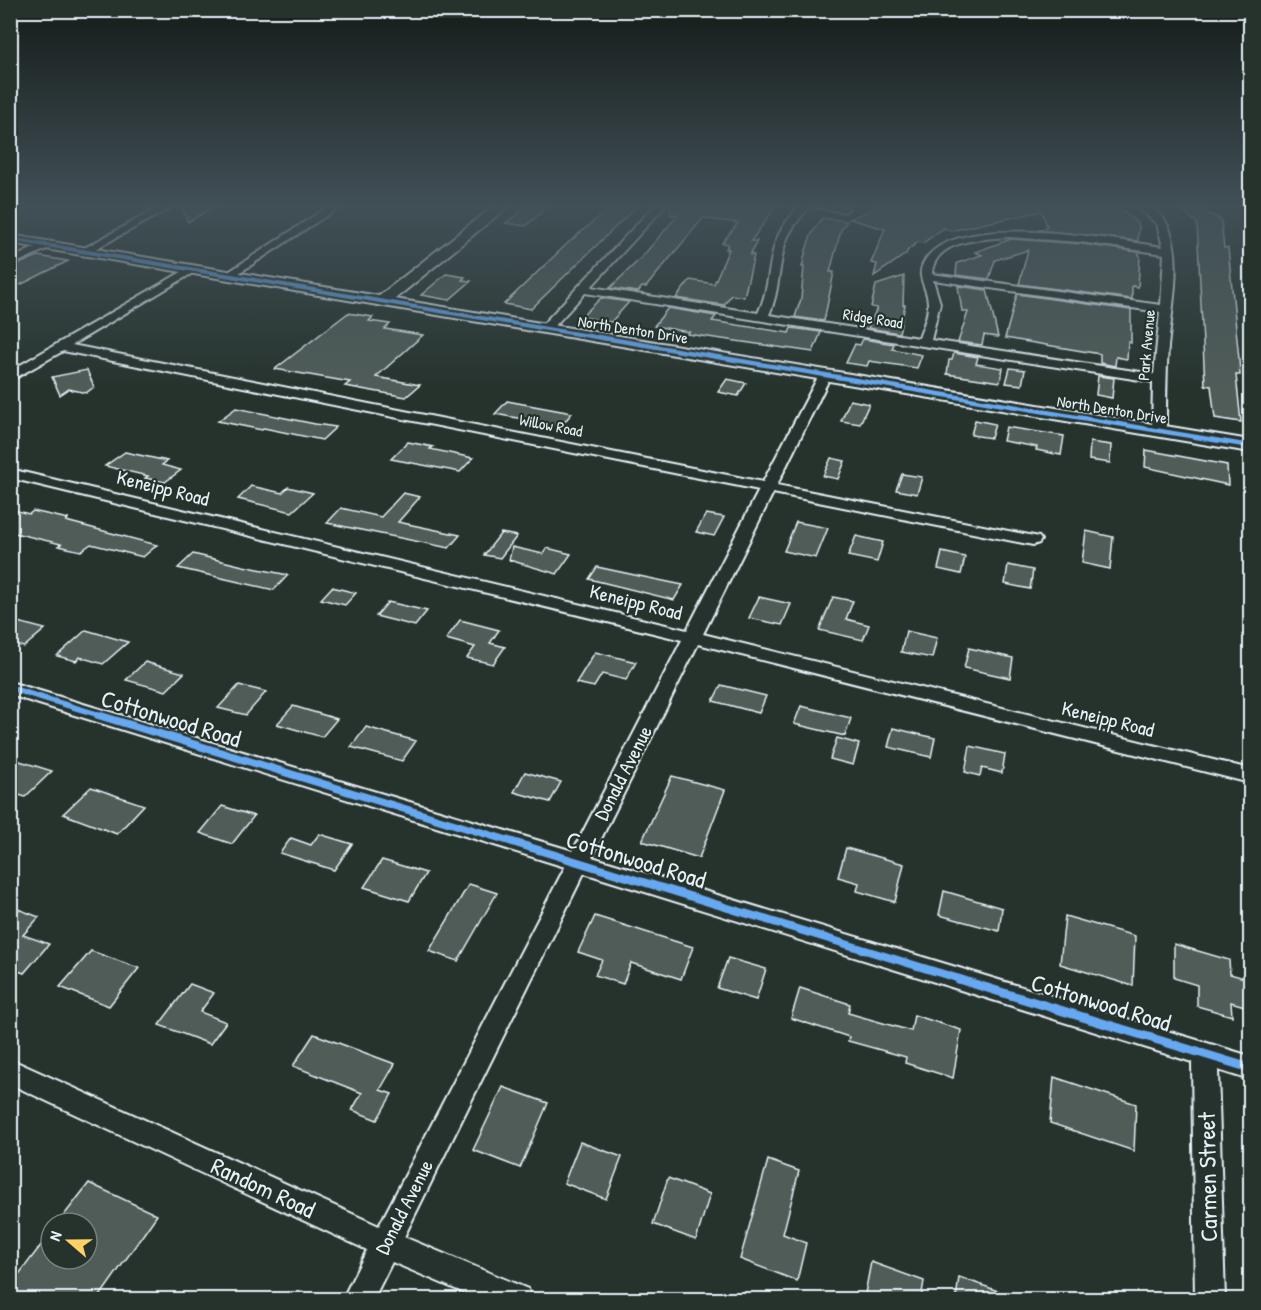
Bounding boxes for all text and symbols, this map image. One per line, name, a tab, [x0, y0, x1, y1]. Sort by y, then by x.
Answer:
street label: Ridge Road	[841, 302, 905, 334]
street label: Park Avenue	[1132, 308, 1160, 381]
street label: North Denton Drive	[576, 309, 690, 349]
street label: North Denton Drive	[1055, 389, 1169, 429]
street label: Willow Road	[517, 408, 585, 442]
street label: Keneipp Road	[114, 463, 212, 512]
street label: Keneipp Road	[587, 577, 685, 626]
street label: Cottonwood Road	[98, 682, 245, 754]
street label: Keneipp Road	[1059, 694, 1157, 743]
street label: Donald Avenue	[587, 721, 658, 825]
street label: Cottonwood Road	[563, 823, 710, 895]
street label: Cottonwood Road	[1028, 966, 1175, 1038]
street label: Carmen Street	[1190, 1111, 1224, 1242]
street label: Random Road	[206, 1149, 321, 1225]
street label: Donald Avenue	[368, 1155, 439, 1259]
north arrow	[39, 1211, 99, 1271]
text: N	[43, 1228, 67, 1244]

